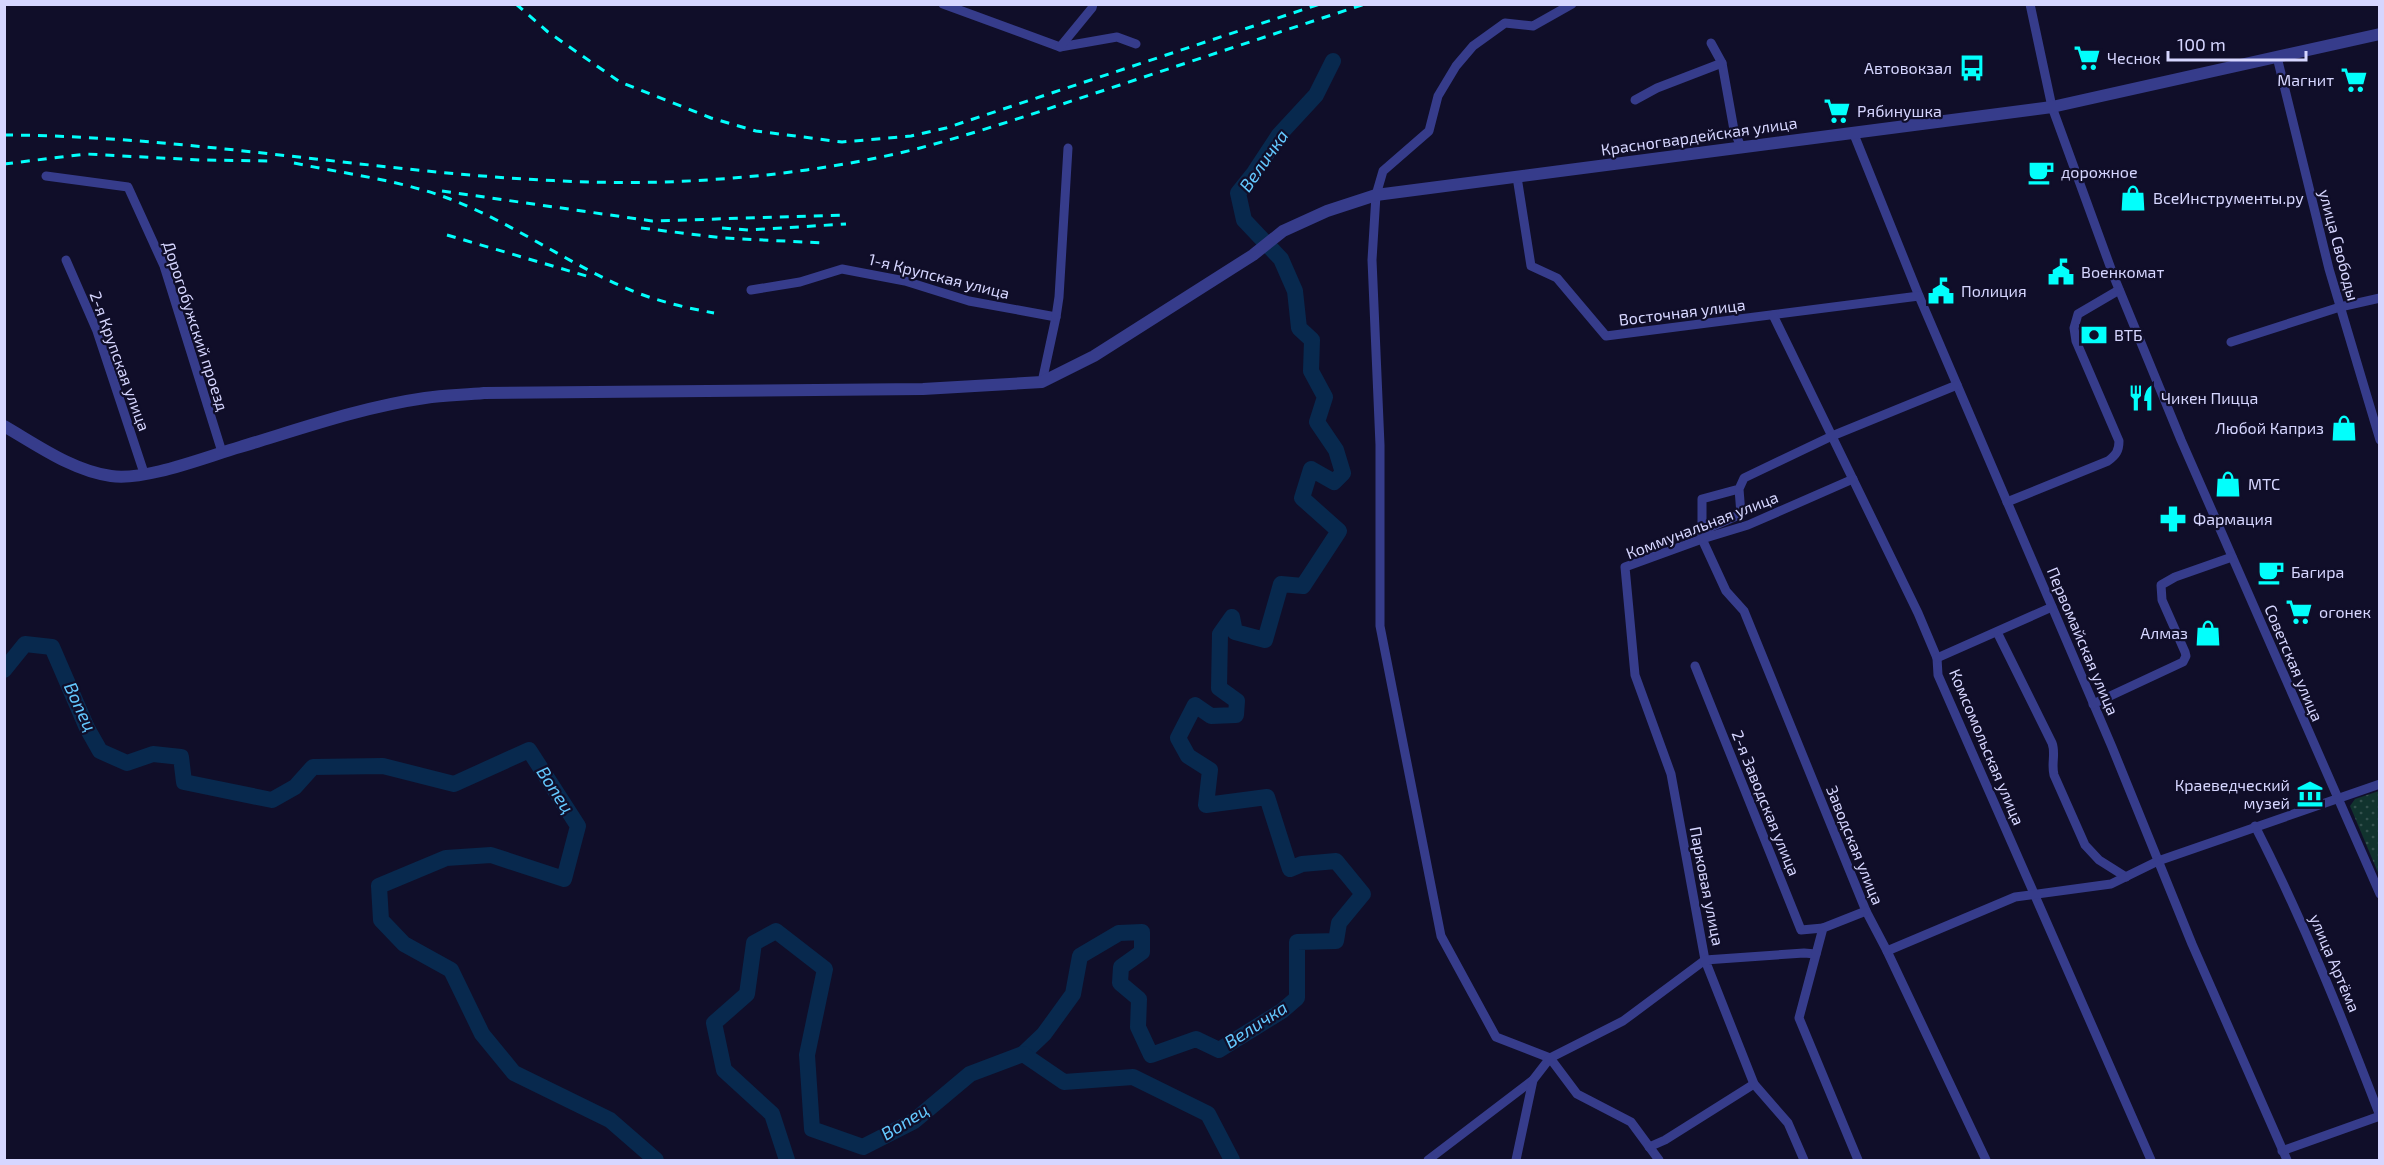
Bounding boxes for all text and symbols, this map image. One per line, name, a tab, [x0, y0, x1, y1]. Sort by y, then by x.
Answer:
scale bar	[2168, 24, 2306, 62]
text: 100 m	[2177, 33, 2226, 55]
supermarket icon: Чеснок	[2072, 43, 2102, 73]
place label: Чеснок	[2107, 48, 2161, 67]
bus stop icon: Автовокзал	[1957, 53, 1987, 83]
place label: Автовокзал	[1864, 58, 1952, 77]
supermarket icon: Магнит	[2339, 65, 2369, 95]
place label: Магнит	[2277, 70, 2334, 89]
supermarket icon: Рябинушка	[1822, 96, 1852, 126]
place label: Рябинушка	[1857, 101, 1942, 121]
street label: Красногвардейская улица	[1600, 112, 1798, 160]
water label: Величка	[1234, 125, 1292, 196]
cafe icon: дорожное	[2026, 157, 2056, 187]
place label: дорожное	[2061, 162, 2138, 181]
shop icon: ВсеИнструменты.ру	[2118, 183, 2148, 213]
street label: улица Свободы	[2315, 187, 2363, 303]
place label: ВсеИнструменты.ру	[2153, 188, 2304, 208]
street label: Дорогобужский проезд	[159, 238, 233, 414]
street label: 1-я Крупская улица	[866, 249, 1012, 303]
public building icon: Военкомат	[2046, 257, 2076, 287]
place label: Военкомат	[2081, 262, 2164, 281]
public building icon: Полиция	[1926, 276, 1956, 306]
place label: Полиция	[1961, 281, 2027, 300]
street label: 2-я Крупская улица	[85, 288, 155, 434]
street label: Восточная улица	[1618, 294, 1746, 330]
bank icon: ВТБ	[2079, 320, 2109, 350]
place label: ВТБ	[2114, 325, 2143, 344]
restaurant icon: Чикен Пицца	[2126, 383, 2156, 413]
place label: Чикен Пицца	[2161, 388, 2258, 407]
shop icon: Любой Каприз	[2329, 413, 2359, 443]
place label: Любой Каприз	[2215, 418, 2324, 437]
shop icon: МТС	[2213, 469, 2243, 499]
place label: МТС	[2248, 474, 2280, 493]
street label: Коммунальная улица	[1623, 487, 1781, 563]
pharmacy icon: Фармация	[2158, 504, 2188, 534]
place label: Фармация	[2193, 509, 2273, 528]
cafe icon: Багира	[2256, 557, 2286, 587]
place label: Багира	[2291, 562, 2344, 581]
street label: Первомайская улица	[2043, 564, 2123, 718]
supermarket icon: огонек	[2284, 597, 2314, 627]
street label: Советская улица	[2260, 601, 2328, 725]
place label: огонек	[2319, 602, 2371, 621]
shop icon: Алмаз	[2193, 618, 2223, 648]
place label: Алмаз	[2140, 623, 2188, 642]
street label: Комсомольская улица	[1945, 666, 2029, 828]
water label: Вопец	[60, 678, 102, 735]
street label: 2-я Заводская улица	[1728, 727, 1804, 879]
water label: Вопец	[532, 762, 579, 817]
place label: Краеведческий музей	[2175, 775, 2290, 813]
museum icon: Краеведческий музей	[2295, 779, 2325, 809]
street label: Заводская улица	[1822, 782, 1888, 908]
street label: Парковая улица	[1686, 825, 1728, 947]
street label: улица Артёма	[2305, 911, 2365, 1015]
water label: Величка	[1220, 996, 1291, 1053]
water label: Вопец	[877, 1098, 932, 1144]

